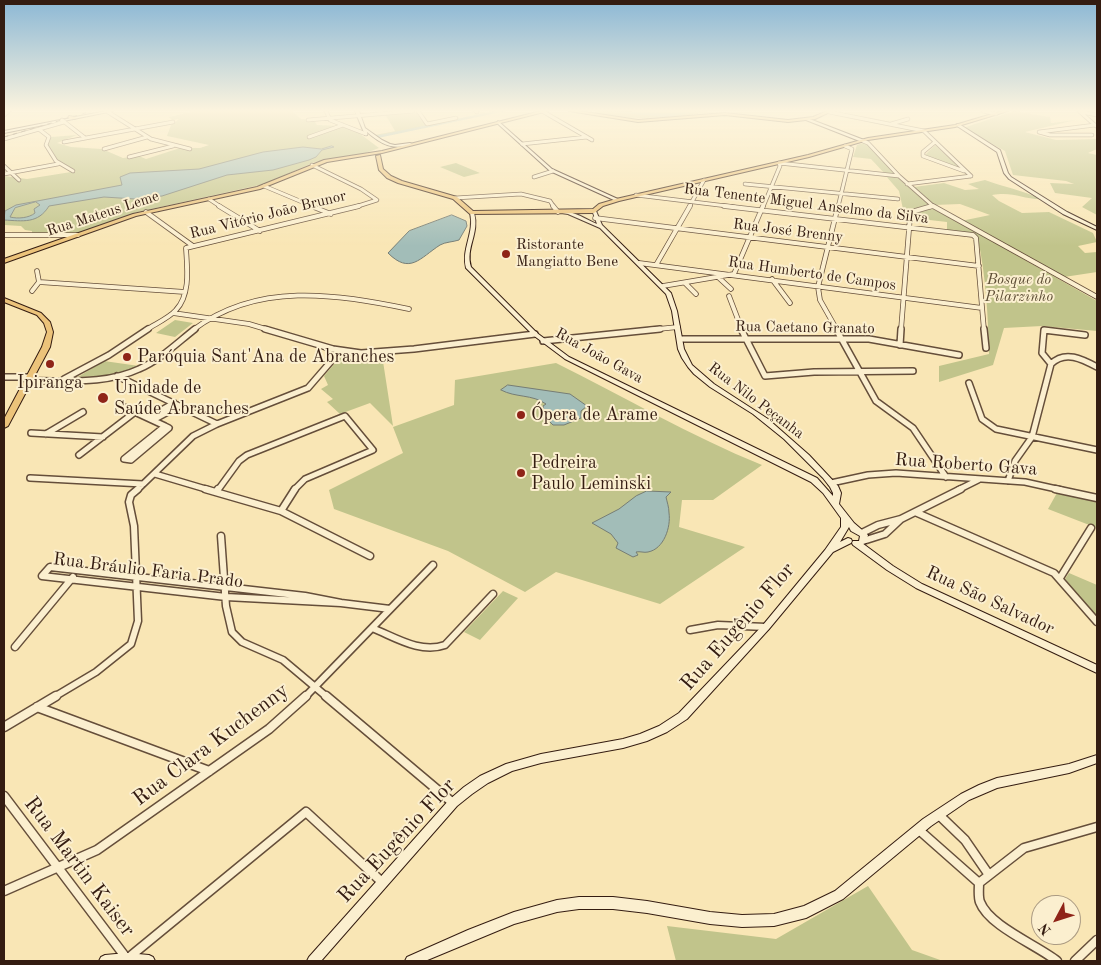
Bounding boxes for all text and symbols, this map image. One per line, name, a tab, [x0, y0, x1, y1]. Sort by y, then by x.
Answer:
street label: Rua Tenente Miguel Anselmo da Silva	[683, 180, 929, 228]
street label: Rua Mateus Leme	[45, 187, 161, 241]
street label: Rua Vitório João Brunor	[188, 187, 348, 243]
street label: Rua José Brenny	[732, 215, 844, 247]
place label: Ristorante Mangiatto Bene	[516, 236, 618, 271]
marker: Ristorante Mangiatto Bene	[500, 248, 512, 260]
street label: Rua Humberto de Campos	[727, 253, 897, 295]
park label: Bosque do Pilarzinho	[985, 271, 1053, 306]
street label: Rua Caetano Granato	[735, 318, 875, 338]
street label: Rua João Gava	[552, 324, 646, 388]
place label: Paróquia Sant'Ana de Abranches	[137, 346, 394, 368]
marker: Paróquia Sant'Ana de Abranches	[121, 351, 133, 363]
marker: Ipiranga	[44, 358, 56, 370]
street label: Rua Nilo Peçanha	[704, 359, 808, 443]
place label: Ipiranga	[17, 372, 83, 394]
place label: Unidade de Saúde Abranches	[114, 377, 249, 419]
marker: Unidade de Saúde Abranches	[96, 391, 110, 405]
place label: Ópera de Arame	[531, 404, 658, 426]
marker: Ópera de Arame	[515, 409, 527, 421]
street label: Rua Roberto Gava	[894, 449, 1038, 481]
place label: Pedreira Paulo Leminski	[531, 452, 651, 494]
marker: Pedreira Paulo Leminski	[515, 467, 527, 479]
street label: Rua Bráulio Faria Prado	[52, 549, 244, 593]
street label: Rua Eugênio Flor	[676, 558, 800, 696]
street label: Rua São Salvador	[922, 562, 1058, 640]
street label: Rua Clara Kuchenny	[128, 678, 294, 812]
street label: Rua Eugênio Flor	[333, 773, 461, 909]
street label: Rua Martin Kaiser	[18, 792, 140, 942]
north arrow	[1031, 895, 1081, 945]
text: N	[1036, 920, 1054, 938]

